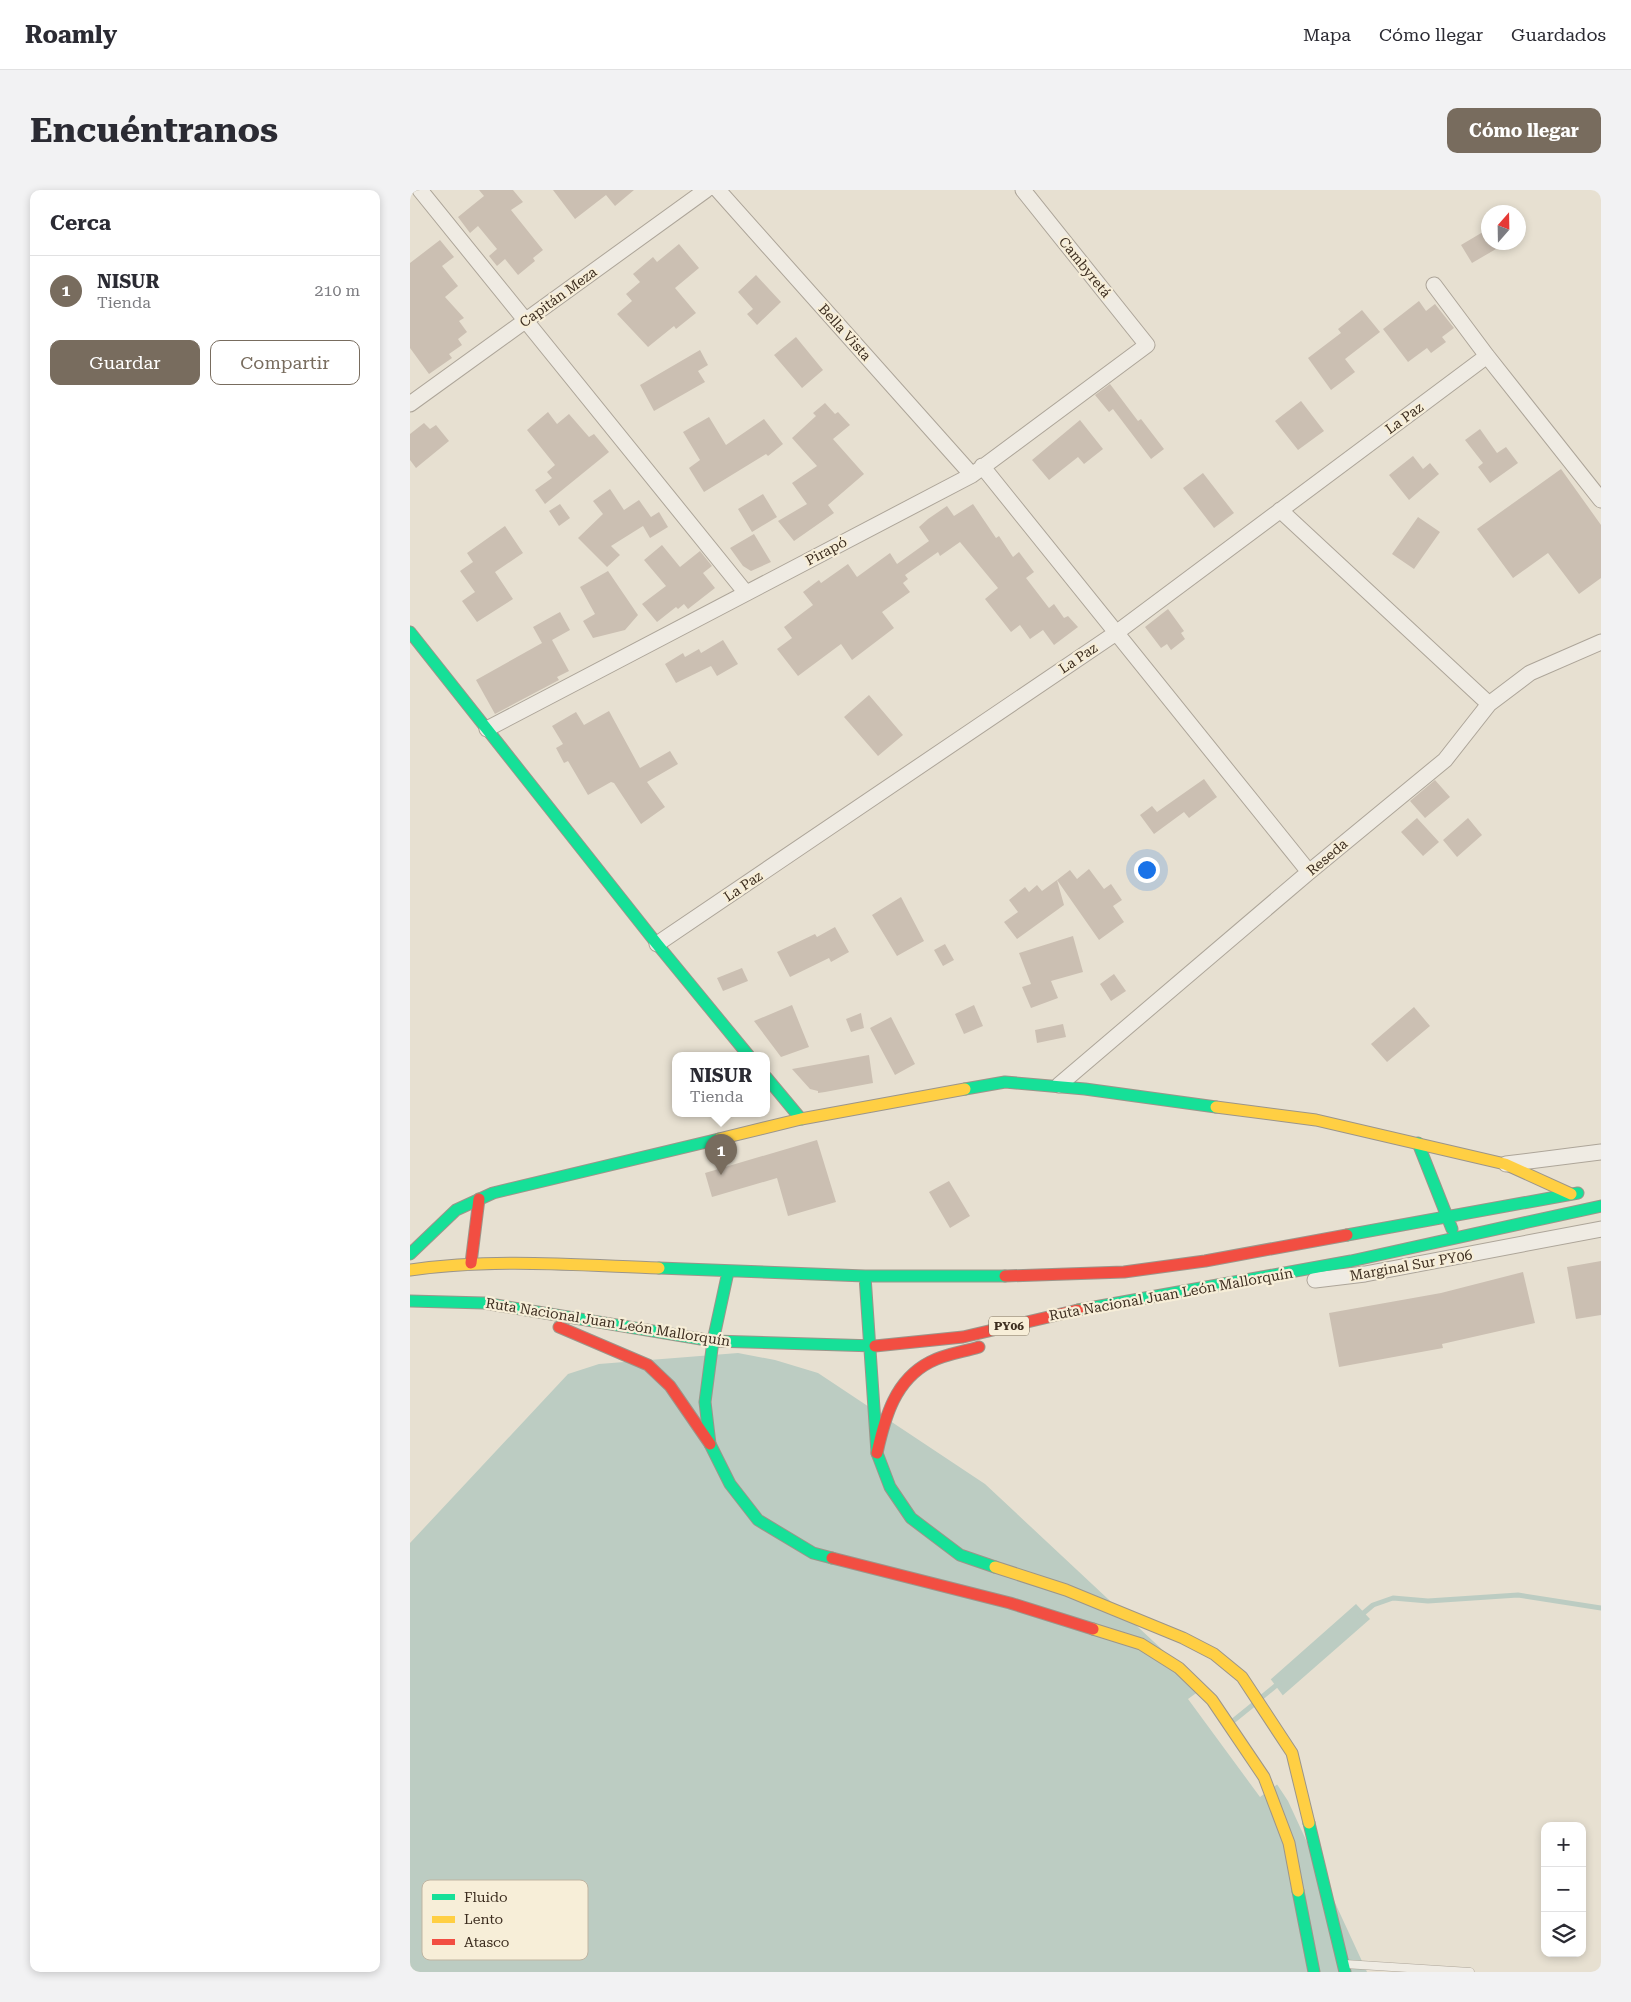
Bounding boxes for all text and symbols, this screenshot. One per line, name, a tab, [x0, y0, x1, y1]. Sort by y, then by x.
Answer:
text: Roamly	[25, 21, 117, 49]
text: Mapa	[1303, 24, 1351, 45]
text: Cómo llegar	[1379, 24, 1483, 45]
text: Guardados	[1511, 24, 1606, 45]
button: Cómo llegar	[1447, 108, 1601, 153]
text: Encuéntranos	[30, 110, 278, 151]
north arrow	[1481, 205, 1526, 250]
text: Cerca	[50, 211, 111, 235]
street label: Cambyretá	[1056, 234, 1115, 301]
street label: Capitán Meza	[516, 263, 600, 330]
text: NISUR	[97, 270, 160, 293]
text: 1	[62, 281, 70, 300]
text: 210 m	[314, 281, 360, 300]
text: Tienda	[97, 293, 151, 312]
street label: Bella Vista	[815, 300, 875, 364]
button: Guardar	[50, 340, 200, 385]
button: Compartir	[210, 340, 360, 385]
street label: La Paz	[1382, 399, 1426, 437]
street label: Pirapó	[803, 533, 849, 569]
street label: La Paz	[1056, 639, 1101, 677]
street label: Reseda	[1303, 835, 1351, 879]
your location	[1134, 857, 1160, 883]
street label: La Paz	[721, 867, 766, 905]
popup	[672, 1052, 770, 1117]
text: NISUR	[690, 1064, 752, 1087]
text: Tienda	[690, 1087, 744, 1106]
pin: 1	[705, 1134, 737, 1175]
street label: Marginal Sur PY06	[1349, 1246, 1474, 1284]
street label: Ruta Nacional Juan León Mallorquín	[1048, 1265, 1294, 1323]
street label: Ruta Nacional Juan León Mallorquín	[485, 1295, 731, 1349]
road number: PY06	[989, 1316, 1029, 1336]
map controls	[1541, 1822, 1586, 1957]
button: +	[1541, 1822, 1586, 1867]
button: −	[1541, 1867, 1586, 1912]
legend	[422, 1880, 588, 1960]
text: Fluido	[464, 1889, 508, 1905]
text: Lento	[464, 1911, 503, 1927]
button: layers	[1541, 1912, 1586, 1957]
text: Atasco	[464, 1934, 509, 1950]

